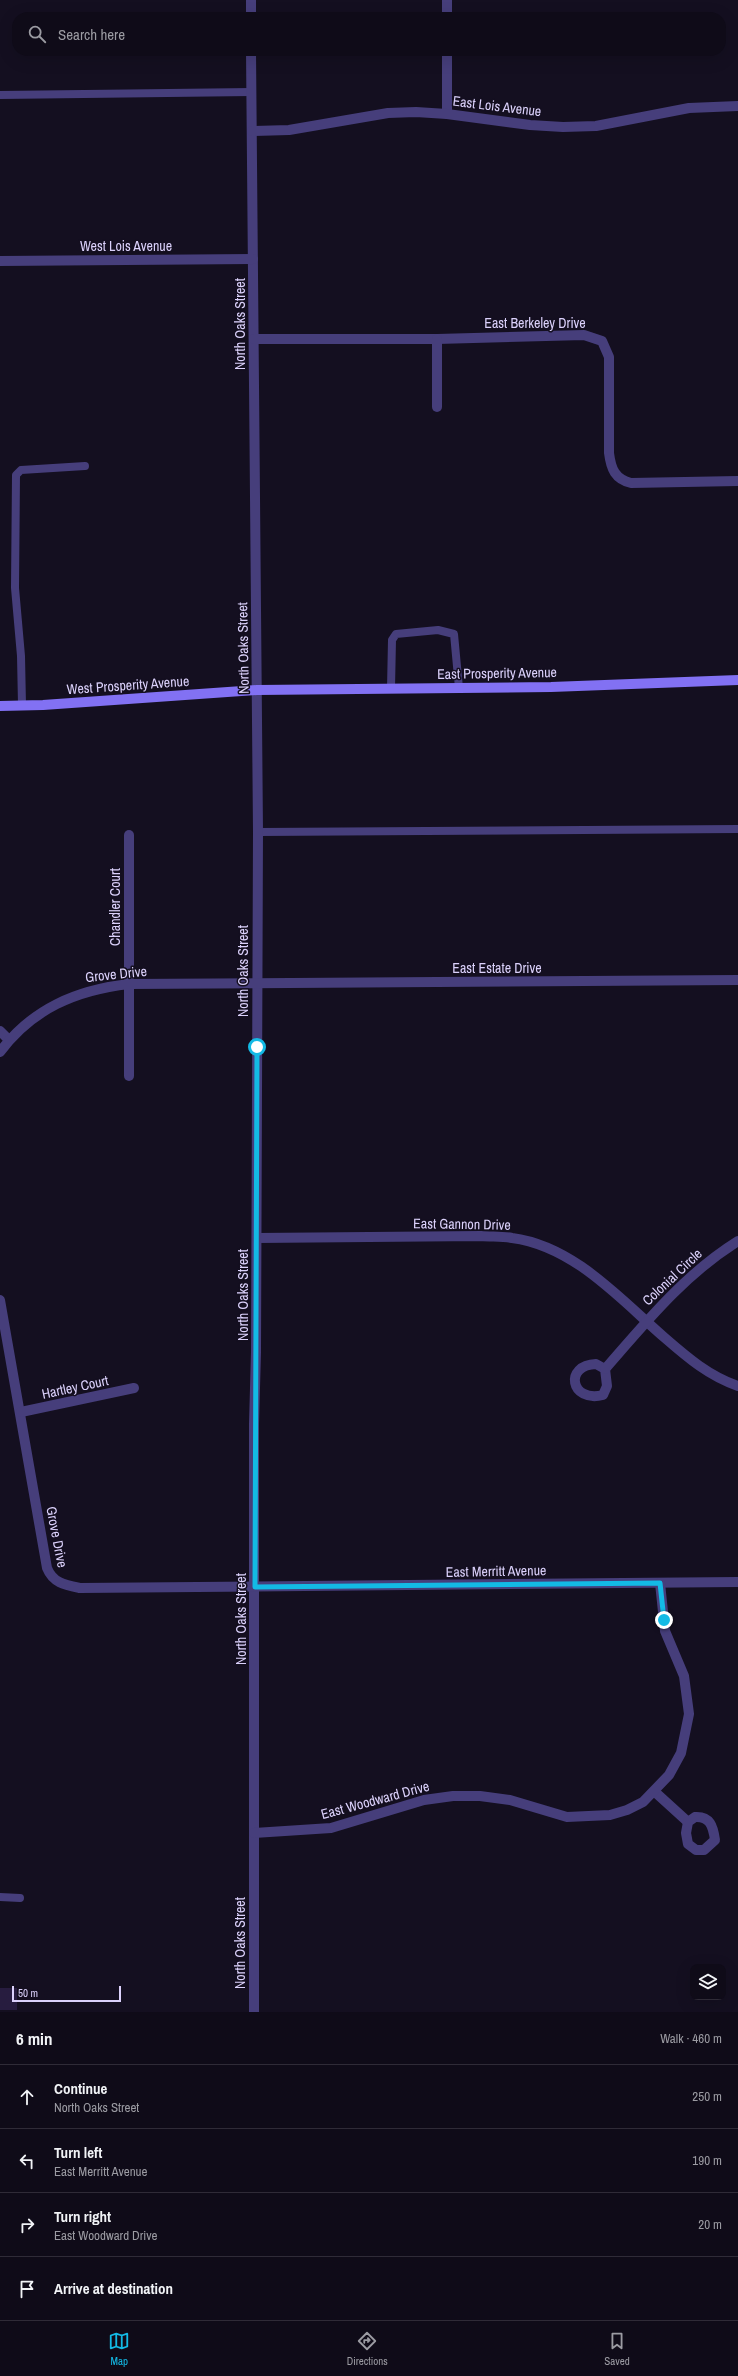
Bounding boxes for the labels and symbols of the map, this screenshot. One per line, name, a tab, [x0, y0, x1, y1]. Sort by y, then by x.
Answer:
street label: East Lois Avenue	[452, 92, 542, 120]
street label: West Lois Avenue	[80, 237, 172, 255]
street label: North Oaks Street	[231, 278, 249, 370]
street label: East Berkeley Drive	[484, 314, 586, 332]
street label: North Oaks Street	[233, 602, 253, 694]
street label: East Prosperity Avenue	[437, 663, 557, 683]
street label: West Prosperity Avenue	[66, 672, 190, 698]
street label: Chandler Court	[106, 868, 124, 946]
street label: North Oaks Street	[234, 925, 252, 1017]
street label: East Estate Drive	[452, 959, 542, 977]
street label: Grove Drive	[84, 962, 148, 986]
route start	[248, 1038, 266, 1056]
street label: East Gannon Drive	[413, 1214, 511, 1234]
street label: Colonial Circle	[638, 1245, 706, 1309]
street label: North Oaks Street	[234, 1249, 252, 1341]
street label: Hartley Court	[40, 1371, 110, 1403]
street label: Grove Drive	[42, 1505, 72, 1569]
street label: East Merritt Avenue	[446, 1561, 546, 1581]
street label: North Oaks Street	[232, 1573, 250, 1665]
route end	[655, 1611, 673, 1629]
street label: East Woodward Drive	[319, 1777, 431, 1823]
street label: North Oaks Street	[231, 1897, 249, 1989]
scale bar	[12, 1984, 121, 2003]

